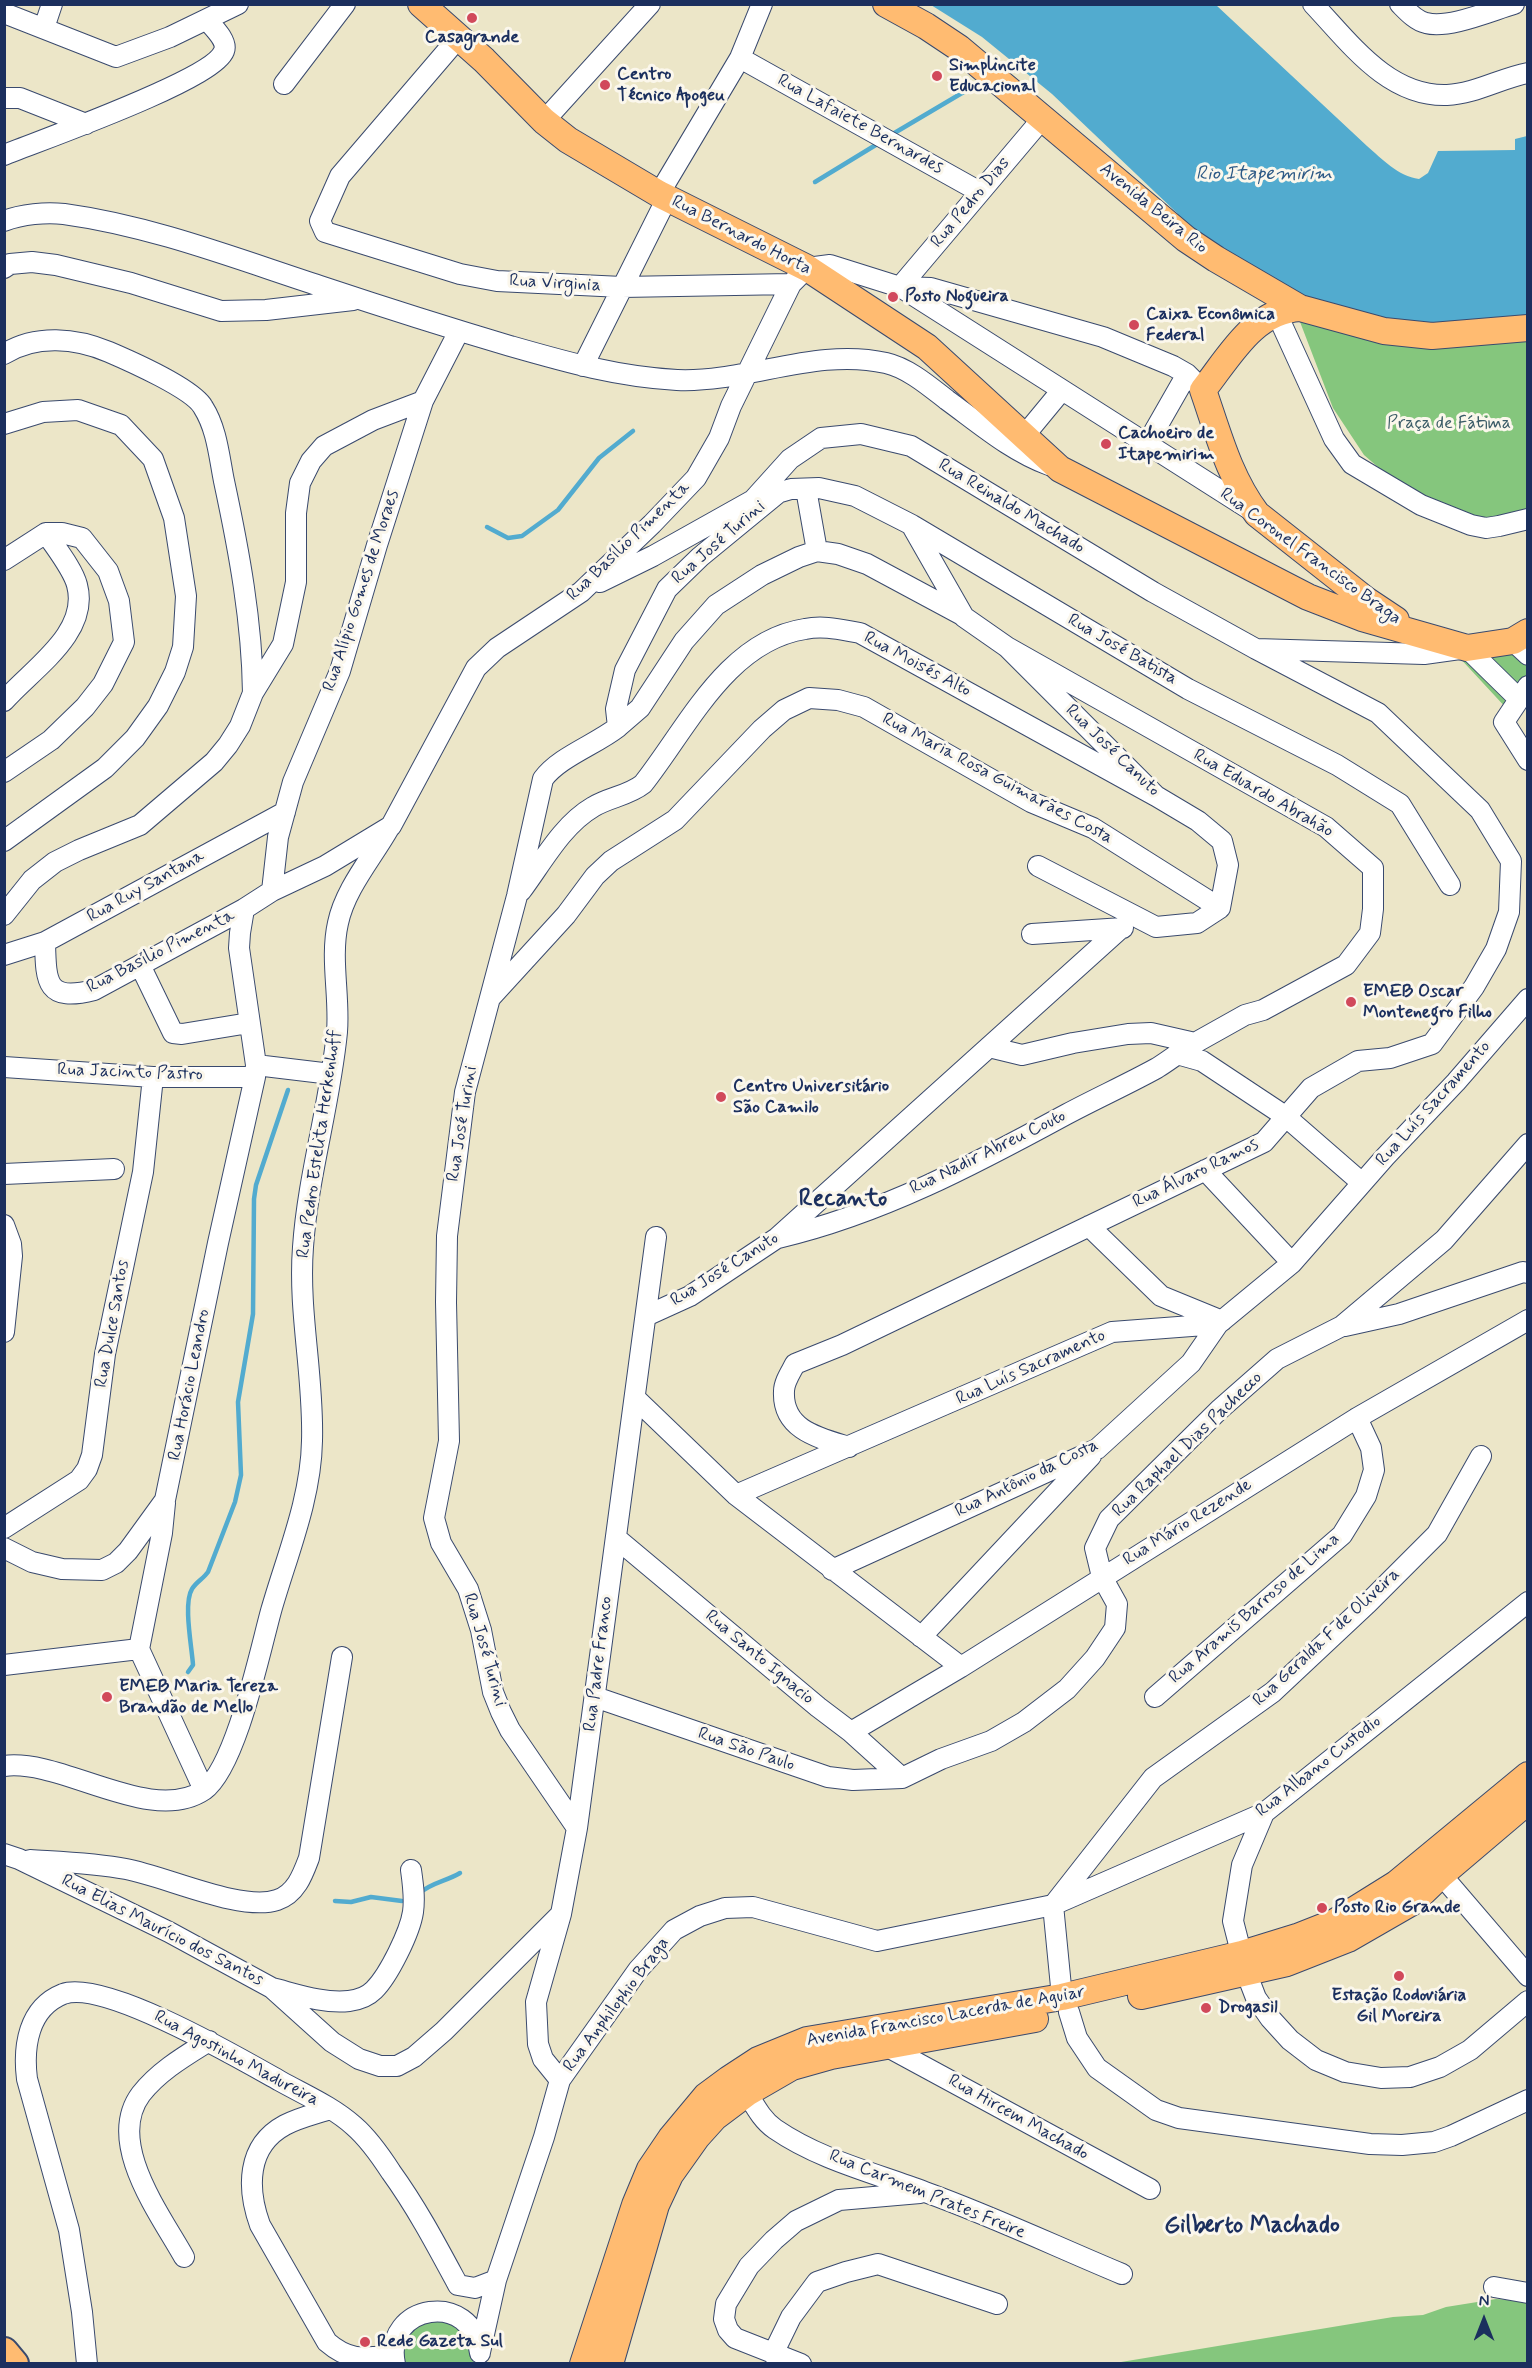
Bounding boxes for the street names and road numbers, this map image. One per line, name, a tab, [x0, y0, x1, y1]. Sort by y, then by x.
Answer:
street label: Rua Lafaiete Bernardes	[773, 70, 947, 180]
street label: Rua Pedro Dias	[927, 153, 1015, 253]
street label: Avenida Beira Rio	[1095, 159, 1211, 259]
street label: Rua Bernardo Horta	[668, 191, 814, 281]
street label: Rua Virginia	[509, 271, 601, 297]
street label: Rua Reinaldo Machado	[934, 455, 1088, 559]
street label: Rua Basílio Pimenta	[563, 478, 695, 606]
street label: Rua Coronel Francisco Braga	[1215, 484, 1405, 630]
street label: Rua Alípio Gomes de Moraes	[319, 488, 405, 694]
street label: Rua José Turini	[668, 497, 770, 589]
street label: Rua José Batista	[1063, 610, 1181, 690]
street label: Rua Moisés Alto	[860, 628, 974, 702]
street label: Rua José Canuto	[1060, 700, 1164, 802]
street label: Rua Maria Rosa Guimarães Costa	[878, 709, 1116, 849]
street label: Rua Eduardo Abrahão	[1189, 745, 1337, 843]
street label: Rua Ruy Santana	[84, 846, 208, 928]
street label: Rua Basílio Pimenta	[83, 905, 239, 999]
street label: Rua Pedro Estelita Herkenhoff	[293, 1028, 347, 1260]
street label: Rua Luís Sacramento	[1372, 1037, 1496, 1171]
street label: Rua Jacinto Pastro	[57, 1060, 203, 1086]
street label: Rua José Turini	[443, 1065, 483, 1183]
street label: Rua Nadir Abreu Couto	[906, 1106, 1070, 1200]
street label: Rua Álvaro Ramos	[1130, 1134, 1262, 1214]
street label: Rua José Canuto	[667, 1228, 783, 1312]
street label: Rua Dulce Santos	[91, 1258, 135, 1390]
street label: Rua Horácio Leandro	[165, 1307, 215, 1463]
street label: Rua Luís Sacramento	[953, 1325, 1109, 1411]
street label: Rua Raphael Dias Pachecco	[1108, 1368, 1268, 1522]
street label: Rua Antônio da Costa	[952, 1435, 1102, 1523]
street label: Rua Mário Rezende	[1120, 1475, 1256, 1571]
street label: Rua Aramis Barroso de Lima	[1165, 1529, 1345, 1689]
street label: Rua Geralda F de Oliveira	[1249, 1564, 1405, 1712]
street label: Rua José Turini	[458, 1591, 510, 1709]
street label: Rua Padre Franco	[580, 1595, 618, 1733]
street label: Rua Santo Ignacio	[700, 1606, 818, 1710]
street label: Rua Albano Custodio	[1252, 1711, 1386, 1823]
street label: Rua São Paulo	[695, 1723, 797, 1777]
street label: Rua Elias Maurício dos Santos	[57, 1870, 267, 1992]
street label: Rua Anphilophio Braga	[559, 1933, 675, 2077]
street label: Avenida Francisco Lacerda de Aguiar	[805, 1982, 1087, 2052]
street label: Rua Agostinho Madureira	[150, 2006, 322, 2112]
street label: Rua Hircem Machado	[944, 2070, 1092, 2166]
street label: Rua Carmem Prates Freire	[826, 2146, 1028, 2244]

